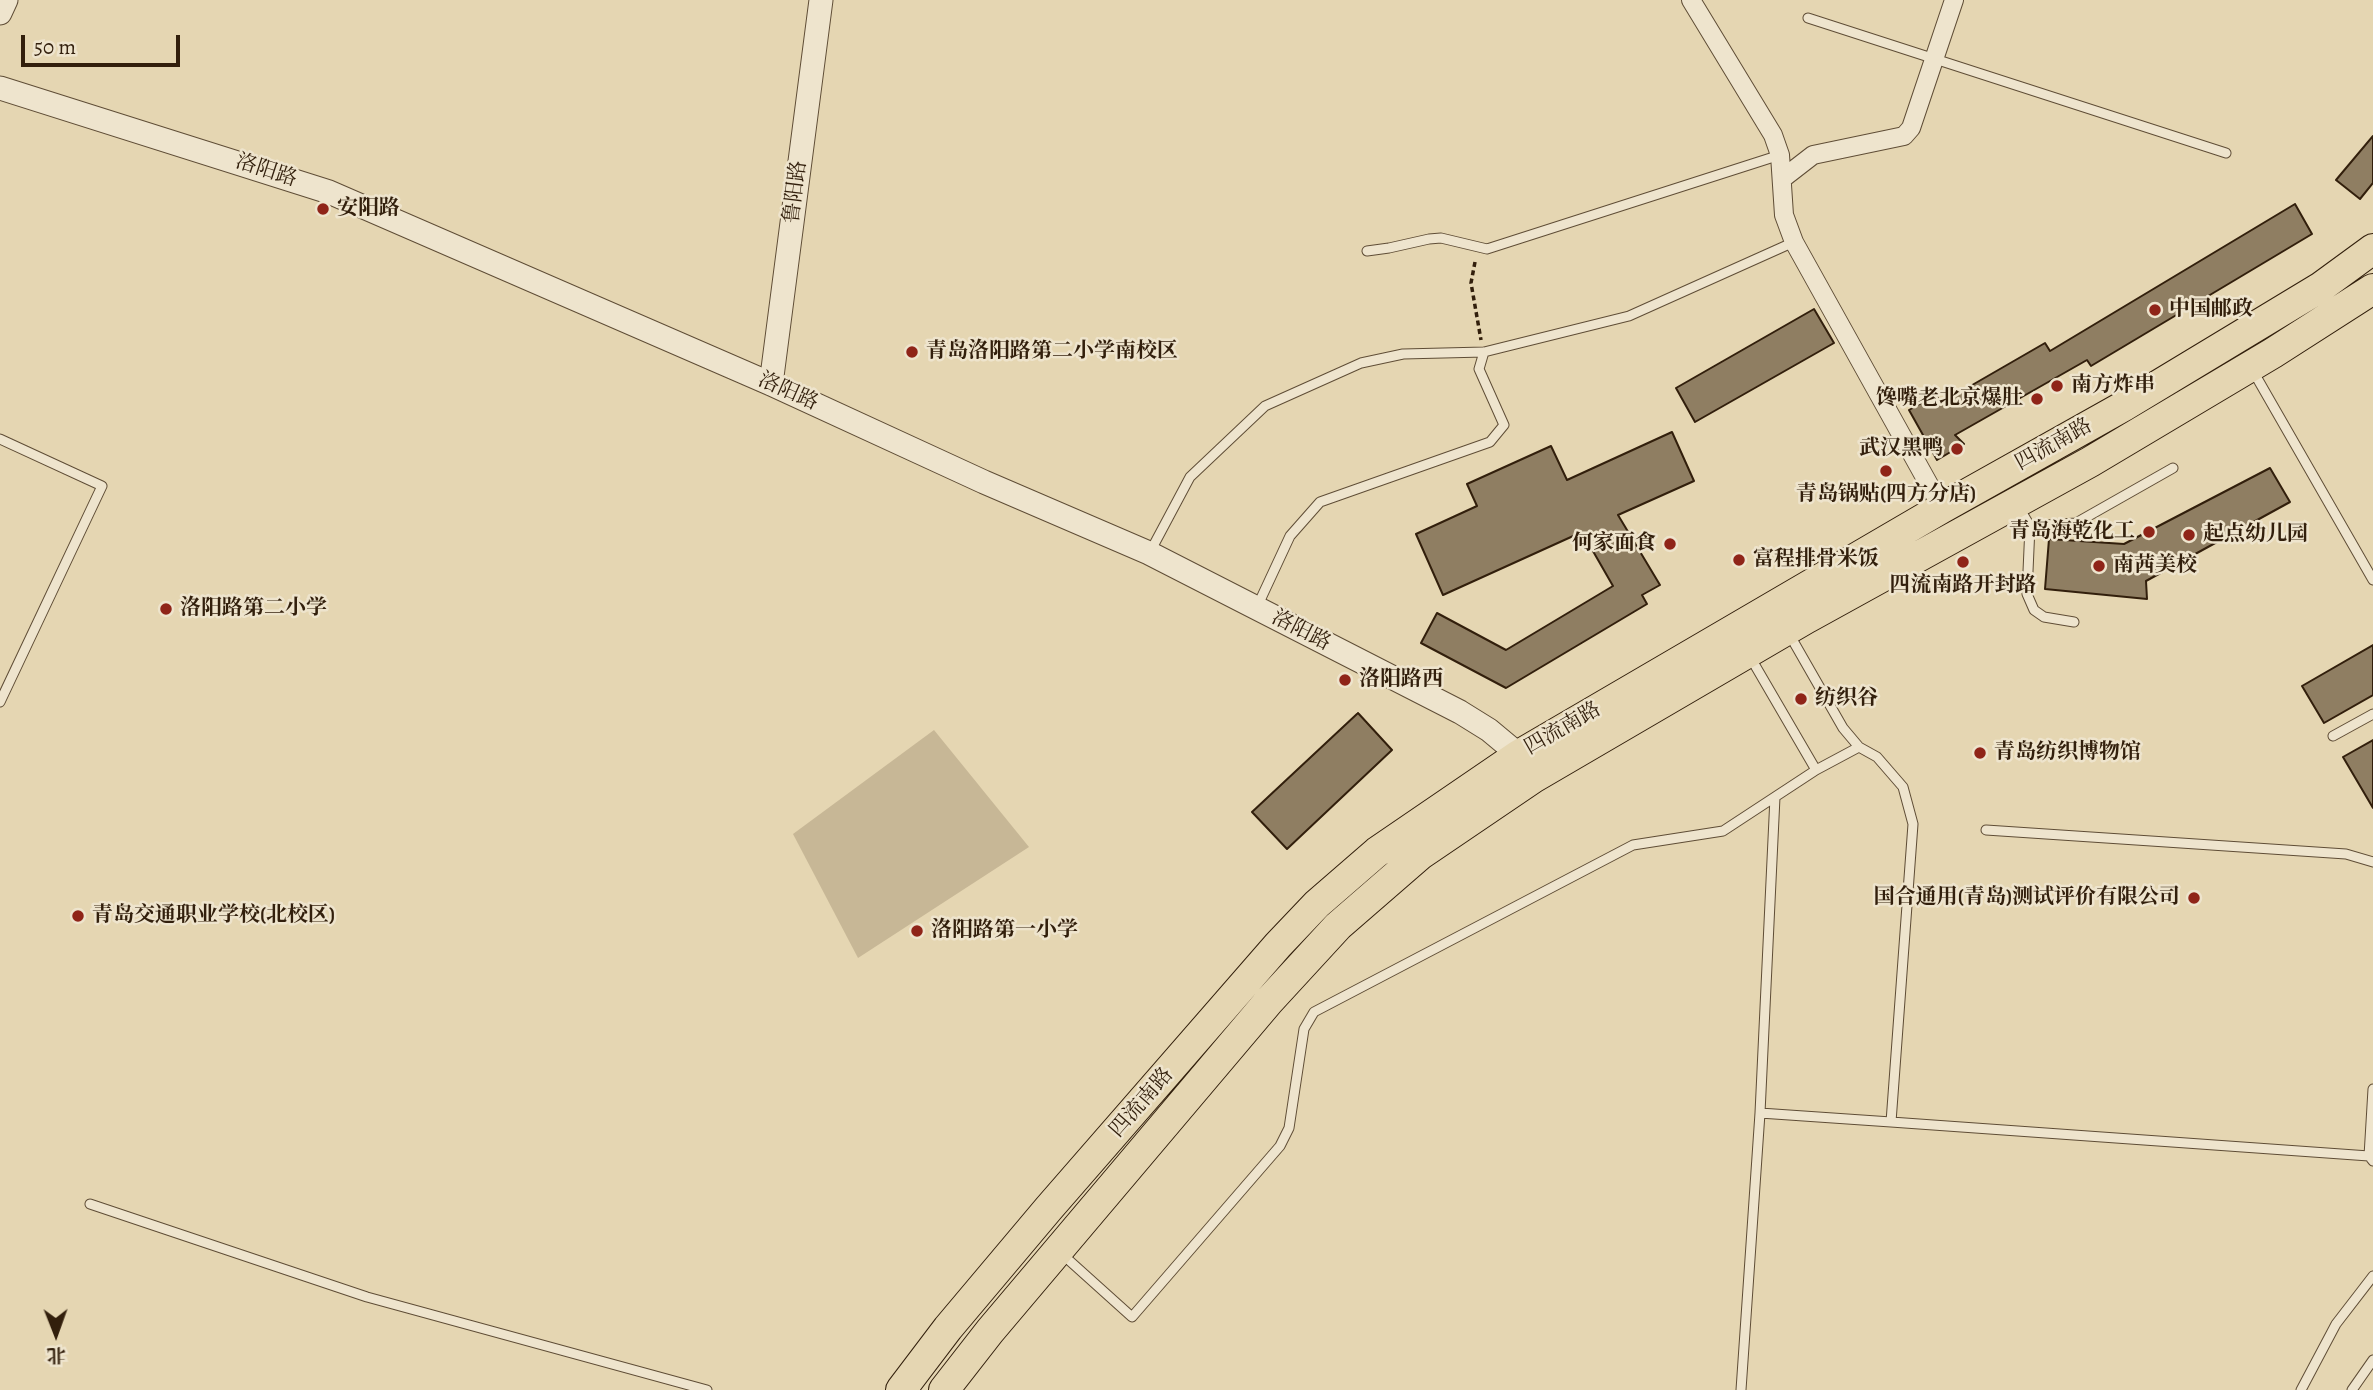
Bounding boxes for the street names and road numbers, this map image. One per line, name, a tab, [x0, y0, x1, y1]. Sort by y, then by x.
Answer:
street label: 洛阳路	[232, 149, 300, 193]
street label: 鲁阳路	[780, 159, 812, 225]
street label: 洛阳路	[754, 368, 822, 416]
street label: 四流南路	[2011, 414, 2097, 476]
street label: 洛阳路	[1267, 605, 1335, 657]
street label: 四流南路	[1520, 697, 1606, 761]
street label: 四流南路	[1105, 1063, 1179, 1143]

